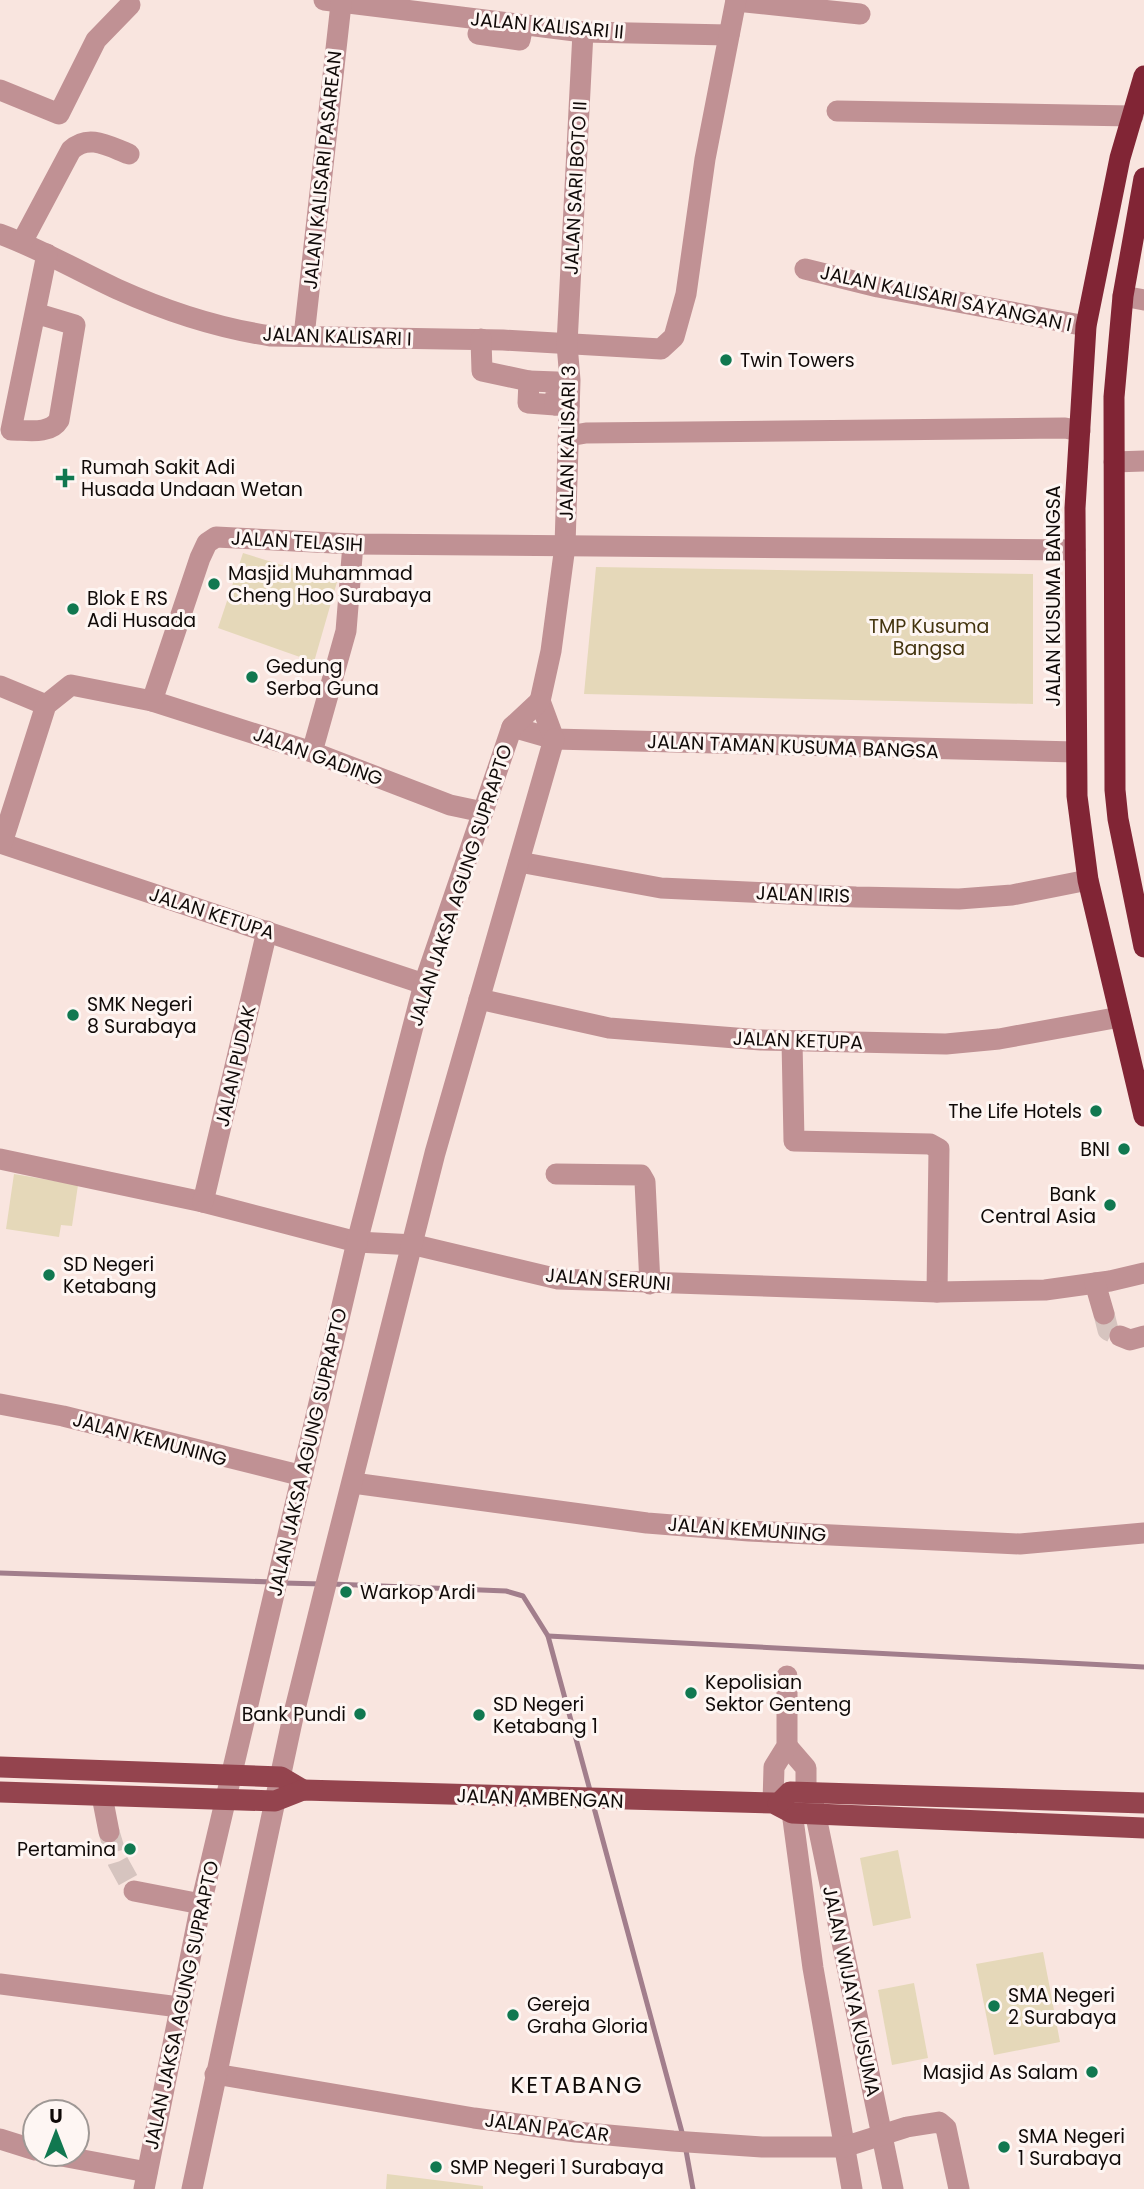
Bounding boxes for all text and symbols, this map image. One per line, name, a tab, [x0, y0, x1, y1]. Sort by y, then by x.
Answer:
street label: JALAN KALISARI II	[469, 5, 625, 46]
street label: JALAN KALISARI PASAREAN	[297, 49, 348, 291]
street label: JALAN SARI BOTO II	[557, 101, 594, 276]
street label: JALAN KALISARI SAYANGAN I	[818, 259, 1074, 338]
street label: JALAN KALISARI I	[262, 320, 412, 353]
place label: Twin Towers	[740, 347, 855, 374]
marker: Twin Towers	[718, 352, 734, 368]
street label: JALAN KALISARI 3	[553, 365, 582, 521]
place label: Rumah Sakit Adi Husada Undaan Wetan	[81, 454, 303, 503]
marker: Rumah Sakit Adi Husada Undaan Wetan	[55, 468, 75, 488]
street label: JALAN KUSUMA BANGSA	[1040, 485, 1067, 707]
street label: JALAN TELASIH	[230, 525, 364, 558]
place label: Masjid Muhammad Cheng Hoo Surabaya	[228, 560, 432, 609]
marker: Masjid Muhammad Cheng Hoo Surabaya	[206, 576, 222, 592]
place label: Blok E RS Adi Husada	[87, 585, 196, 634]
marker: Blok E RS Adi Husada	[65, 601, 81, 617]
park label: TMP Kusuma Bangsa	[869, 613, 989, 662]
place label: Gedung Serba Guna	[266, 653, 379, 702]
marker: Gedung Serba Guna	[244, 669, 260, 685]
street label: JALAN GADING	[249, 720, 386, 792]
street label: JALAN TAMAN KUSUMA BANGSA	[647, 728, 940, 765]
street label: JALAN JAKSA AGUNG SUPRAPTO	[402, 741, 519, 1030]
street label: JALAN IRIS	[755, 879, 851, 910]
street label: JALAN KETUPA	[146, 880, 278, 947]
place label: SMK Negeri 8 Surabaya	[87, 991, 197, 1040]
street label: JALAN PUDAK	[208, 1003, 263, 1129]
marker: SMK Negeri 8 Surabaya	[65, 1007, 81, 1023]
street label: JALAN KETUPA	[732, 1025, 864, 1056]
place label: The Life Hotels	[948, 1098, 1082, 1125]
marker: The Life Hotels	[1088, 1103, 1104, 1119]
place label: BNI	[1080, 1136, 1110, 1163]
marker: BNI	[1116, 1141, 1132, 1157]
place label: Bank Central Asia	[981, 1181, 1096, 1230]
marker: Bank Central Asia	[1102, 1197, 1118, 1213]
place label: SD Negeri Ketabang	[63, 1251, 157, 1300]
street label: JALAN SERUNI	[544, 1262, 672, 1297]
marker: SD Negeri Ketabang	[41, 1267, 57, 1283]
street label: JALAN JAKSA AGUNG SUPRAPTO	[261, 1305, 354, 1599]
street label: JALAN KEMUNING	[70, 1406, 230, 1473]
street label: JALAN KEMUNING	[667, 1510, 827, 1549]
place label: Warkop Ardi	[360, 1579, 476, 1606]
marker: Warkop Ardi	[338, 1584, 354, 1600]
place label: Kepolisian Sektor Genteng	[705, 1669, 851, 1718]
marker: Kepolisian Sektor Genteng	[683, 1685, 699, 1701]
place label: SD Negeri Ketabang 1	[493, 1691, 598, 1740]
place label: Bank Pundi	[242, 1701, 346, 1728]
marker: Bank Pundi	[352, 1706, 368, 1722]
marker: SD Negeri Ketabang 1	[471, 1707, 487, 1723]
street label: JALAN AMBENGAN	[456, 1782, 624, 1815]
place label: Pertamina	[17, 1836, 116, 1863]
marker: Pertamina	[122, 1841, 138, 1857]
street label: JALAN JAKSA AGUNG SUPRAPTO	[138, 1858, 225, 2152]
street label: JALAN WIJAYA KUSUMA	[816, 1883, 887, 2099]
place label: SMA Negeri 2 Surabaya	[1008, 1982, 1116, 2031]
place label: Gereja Graha Gloria	[527, 1991, 648, 2040]
marker: SMA Negeri 2 Surabaya	[986, 1998, 1002, 2014]
marker: Gereja Graha Gloria	[505, 2007, 521, 2023]
place label: Masjid As Salam	[923, 2059, 1078, 2086]
marker: Masjid As Salam	[1084, 2064, 1100, 2080]
district label: KETABANG	[510, 2069, 644, 2101]
north arrow	[21, 2098, 91, 2168]
text: U	[49, 2103, 63, 2130]
street label: JALAN PACAR	[483, 2106, 611, 2149]
place label: SMA Negeri 1 Surabaya	[1018, 2123, 1125, 2172]
marker: SMA Negeri 1 Surabaya	[996, 2139, 1012, 2155]
place label: SMP Negeri 1 Surabaya	[450, 2154, 664, 2181]
marker: SMP Negeri 1 Surabaya	[428, 2159, 444, 2175]

